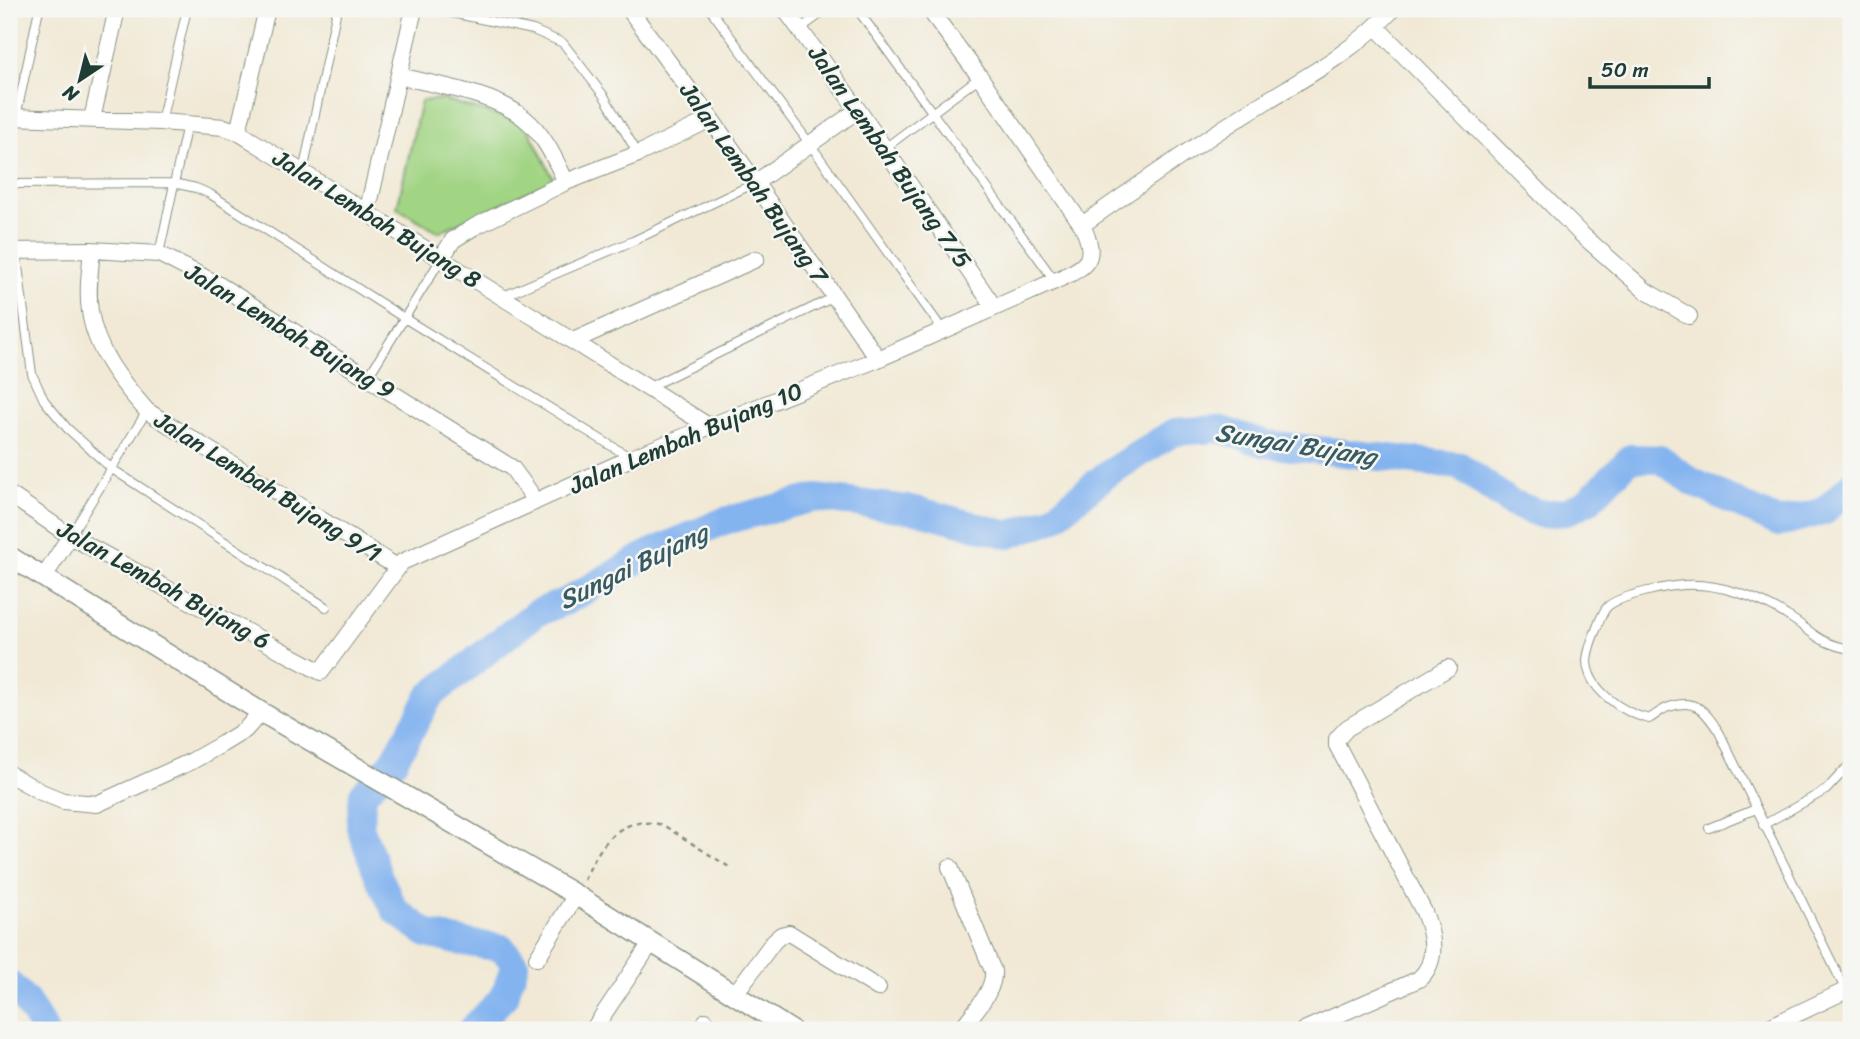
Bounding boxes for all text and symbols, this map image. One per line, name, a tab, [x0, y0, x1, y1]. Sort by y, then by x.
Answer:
street label: Jalan Lembah Bujang 7/5	[796, 36, 983, 278]
north arrow	[46, 46, 116, 116]
scale bar	[1590, 46, 1710, 90]
text: 50 m	[1601, 51, 1649, 89]
street label: Jalan Lembah Bujang 7	[668, 72, 840, 294]
text: N	[55, 76, 86, 111]
street label: Jalan Lembah Bujang 8	[264, 137, 490, 300]
street label: Jalan Lembah Bujang 9	[176, 251, 404, 411]
street label: Jalan Lembah Bujang 10	[562, 370, 809, 507]
street label: Jalan Lembah Bujang 9/1	[145, 399, 390, 574]
water label: Sungai Bujang	[1212, 409, 1383, 480]
street label: Jalan Lembah Bujang 6	[49, 508, 278, 661]
water label: Sungai Bujang	[550, 508, 719, 622]

